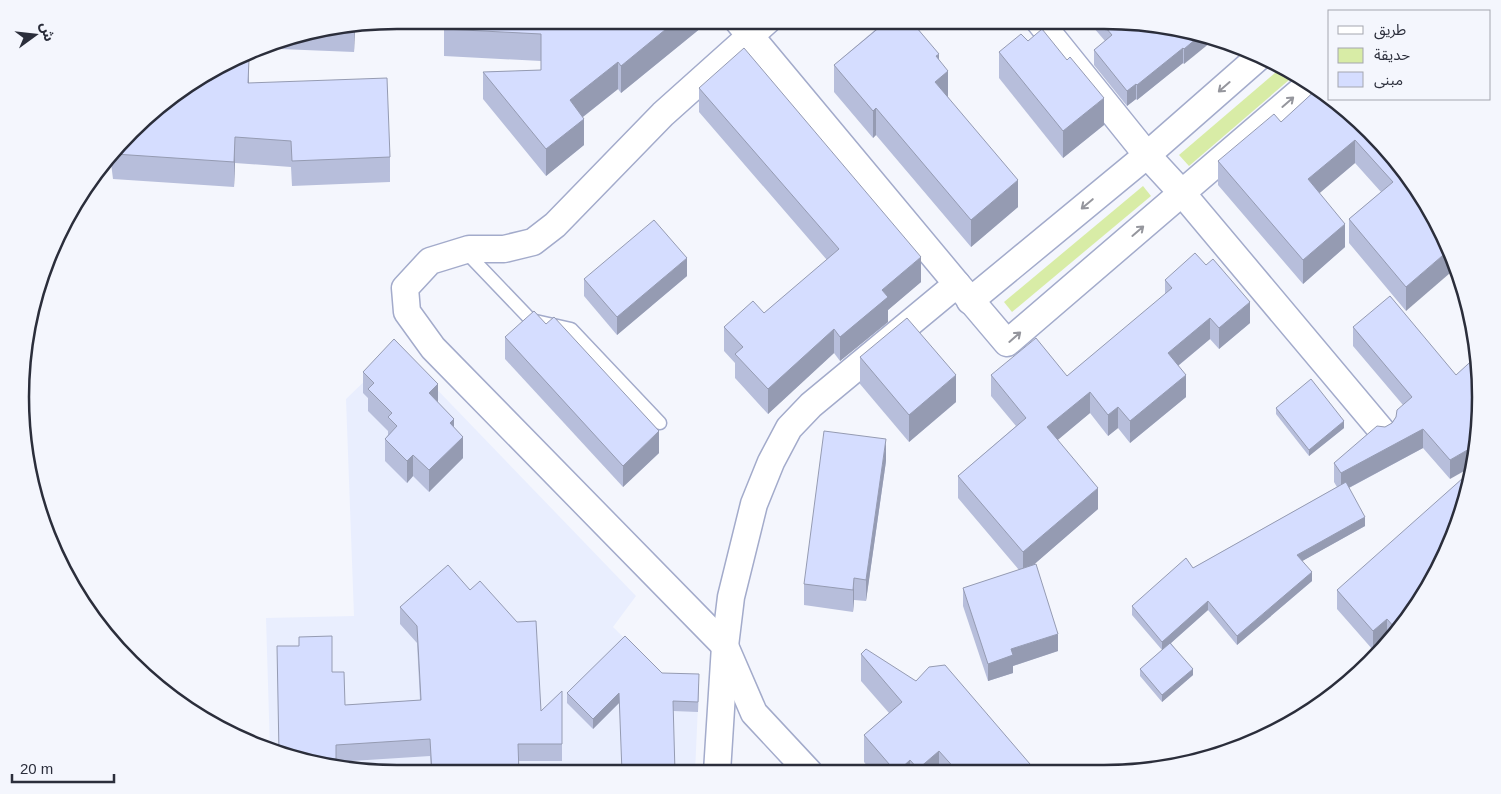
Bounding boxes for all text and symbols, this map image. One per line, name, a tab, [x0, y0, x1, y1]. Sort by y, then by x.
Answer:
north arrow	[10, 10, 60, 60]
legend	[1328, 10, 1491, 100]
text: ش	[37, 20, 58, 43]
text: طريق	[1374, 21, 1406, 40]
text: حديقة	[1374, 46, 1410, 63]
text: مبنى	[1374, 71, 1403, 89]
one-way arrow	[1218, 81, 1231, 93]
one-way arrow	[1281, 96, 1294, 108]
one-way arrow	[1081, 198, 1094, 209]
one-way arrow	[1131, 225, 1144, 236]
one-way arrow	[1008, 331, 1021, 342]
scale bar	[12, 752, 115, 784]
text: 20 m	[20, 760, 53, 777]

